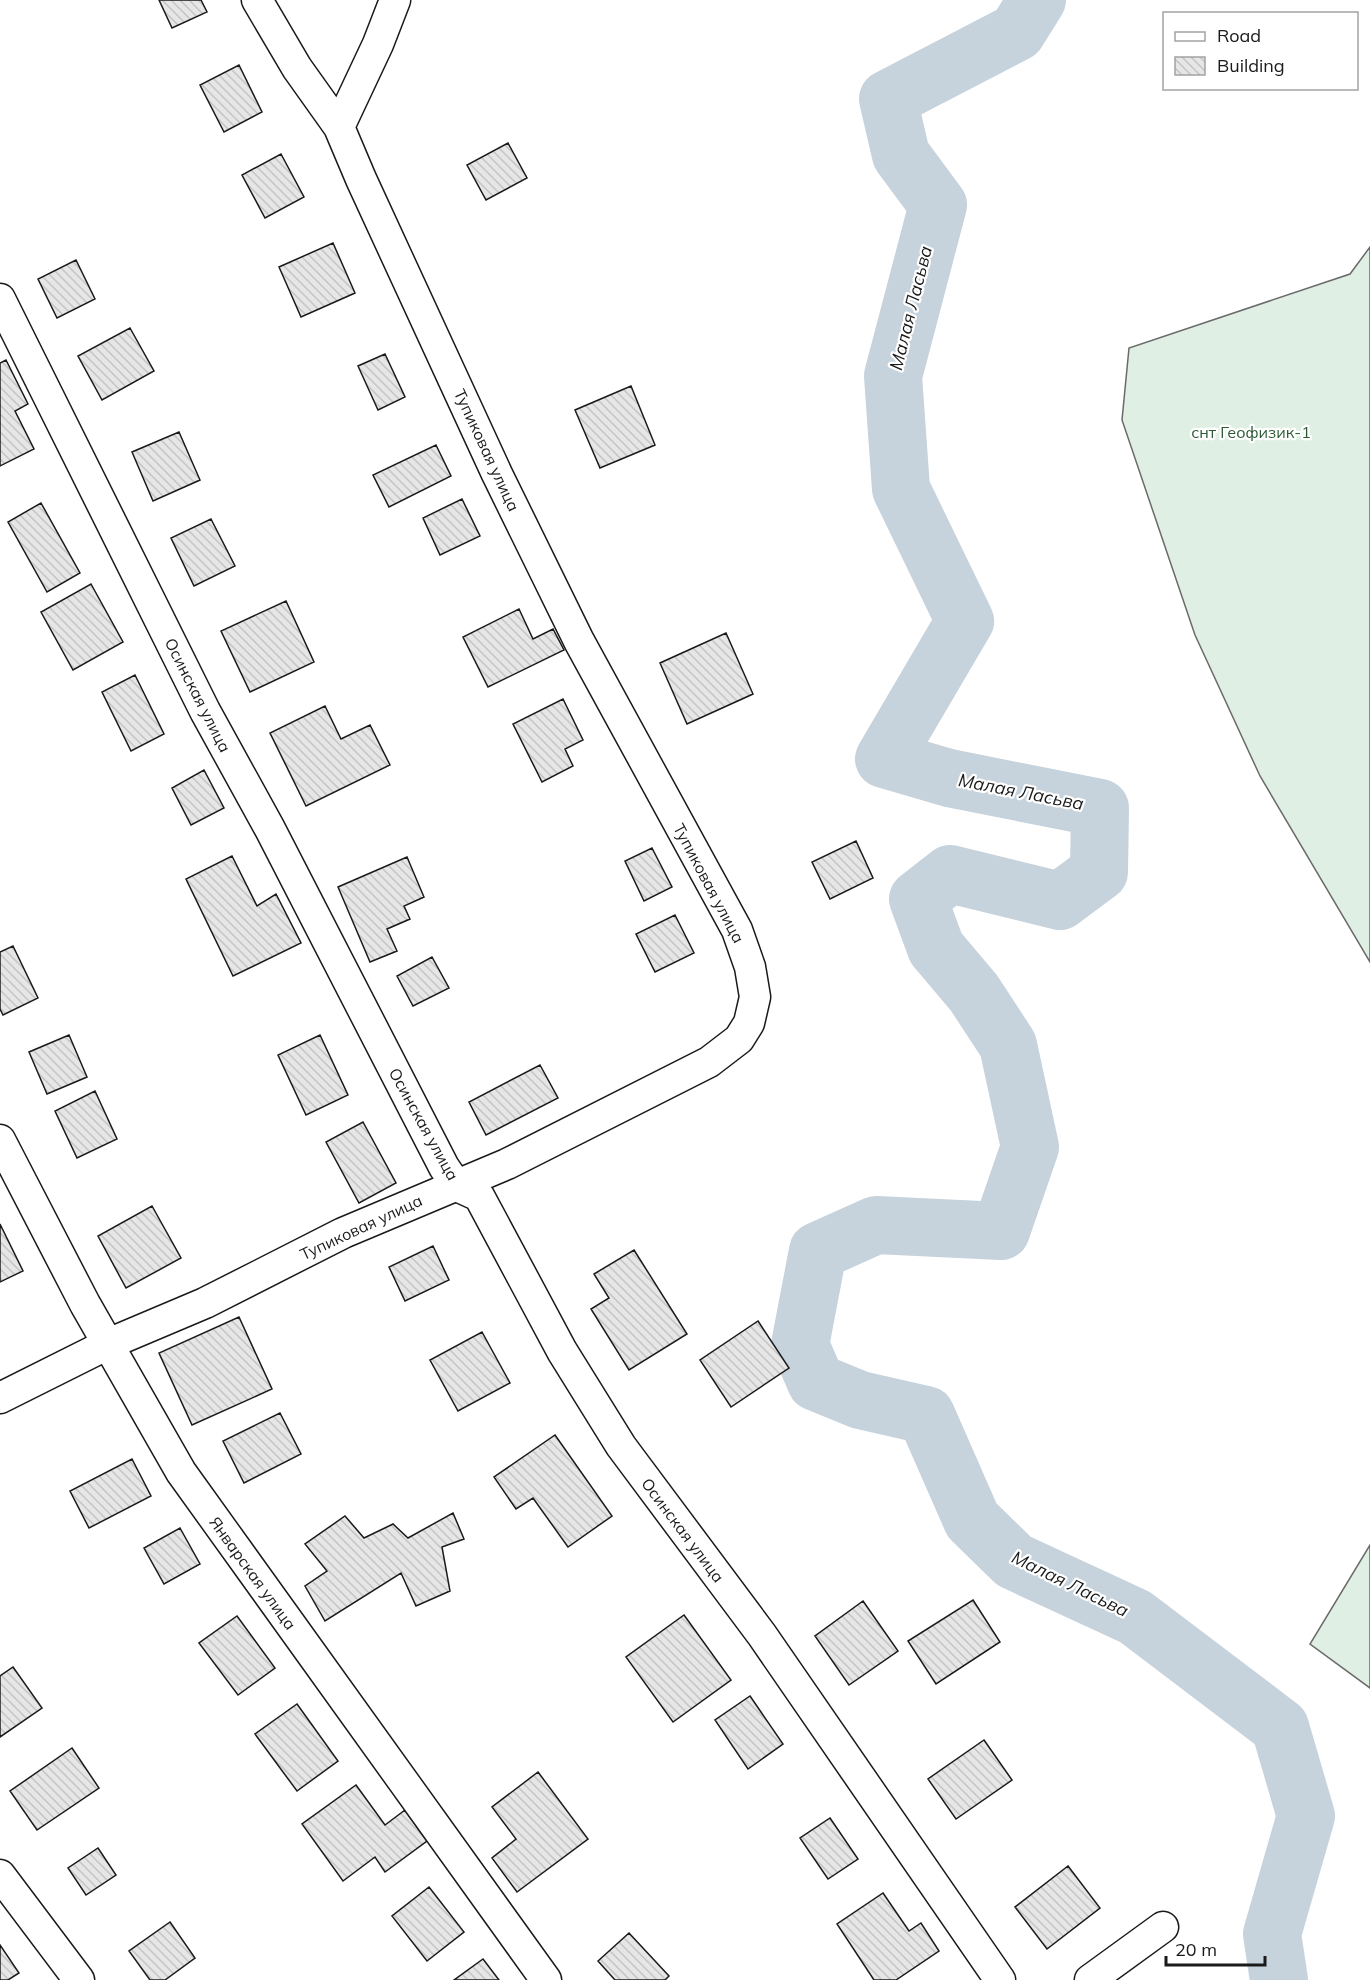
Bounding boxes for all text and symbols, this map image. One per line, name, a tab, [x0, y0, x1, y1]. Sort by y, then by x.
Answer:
legend	[1163, 12, 1358, 90]
text: Road	[1217, 24, 1261, 47]
text: Building	[1217, 54, 1285, 77]
water label: Малая Ласьва	[884, 243, 937, 372]
street label: Тупиковая улица	[450, 386, 524, 514]
park label: снт Геофизик-1	[1191, 422, 1311, 442]
street label: Осинская улица	[161, 635, 235, 755]
water label: Малая Ласьва	[956, 768, 1086, 815]
street label: Тупиковая улица	[669, 820, 749, 946]
street label: Осинская улица	[385, 1064, 463, 1184]
street label: Тупиковая улица	[297, 1190, 425, 1264]
street label: Осинская улица	[637, 1474, 729, 1586]
street label: Январская улица	[205, 1512, 301, 1634]
water label: Малая Ласьва	[1008, 1545, 1132, 1622]
scale bar	[1166, 1929, 1265, 1967]
text: 20 m	[1175, 1938, 1217, 1961]

